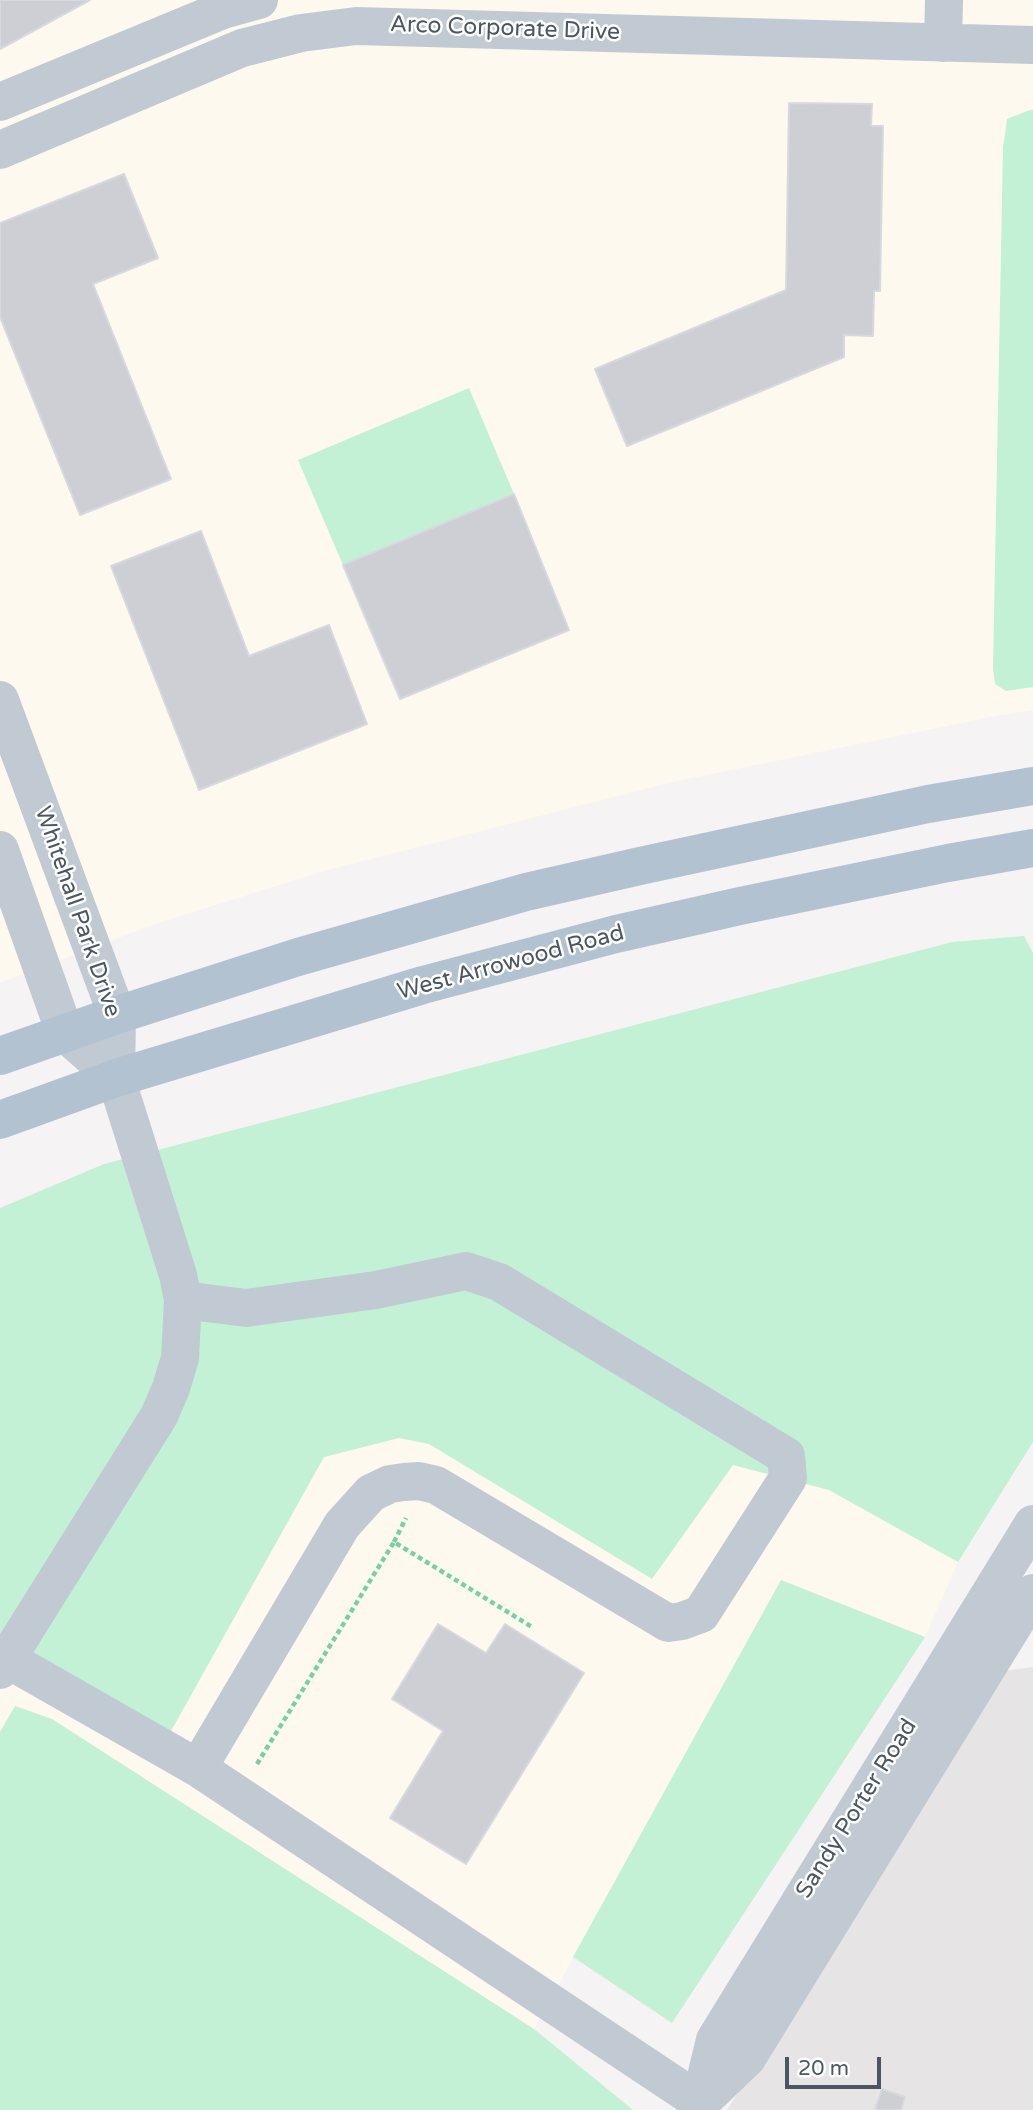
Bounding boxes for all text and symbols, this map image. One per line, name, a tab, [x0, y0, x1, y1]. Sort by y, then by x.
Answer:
street label: Arco Corporate Drive	[389, 11, 621, 47]
street label: Whitehall Park Drive	[28, 803, 126, 1021]
street label: West Arrowood Road	[395, 919, 627, 1007]
street label: Sandy Porter Road	[791, 1714, 923, 1904]
scale bar	[788, 2044, 884, 2088]
text: 20 m	[798, 2056, 849, 2081]

